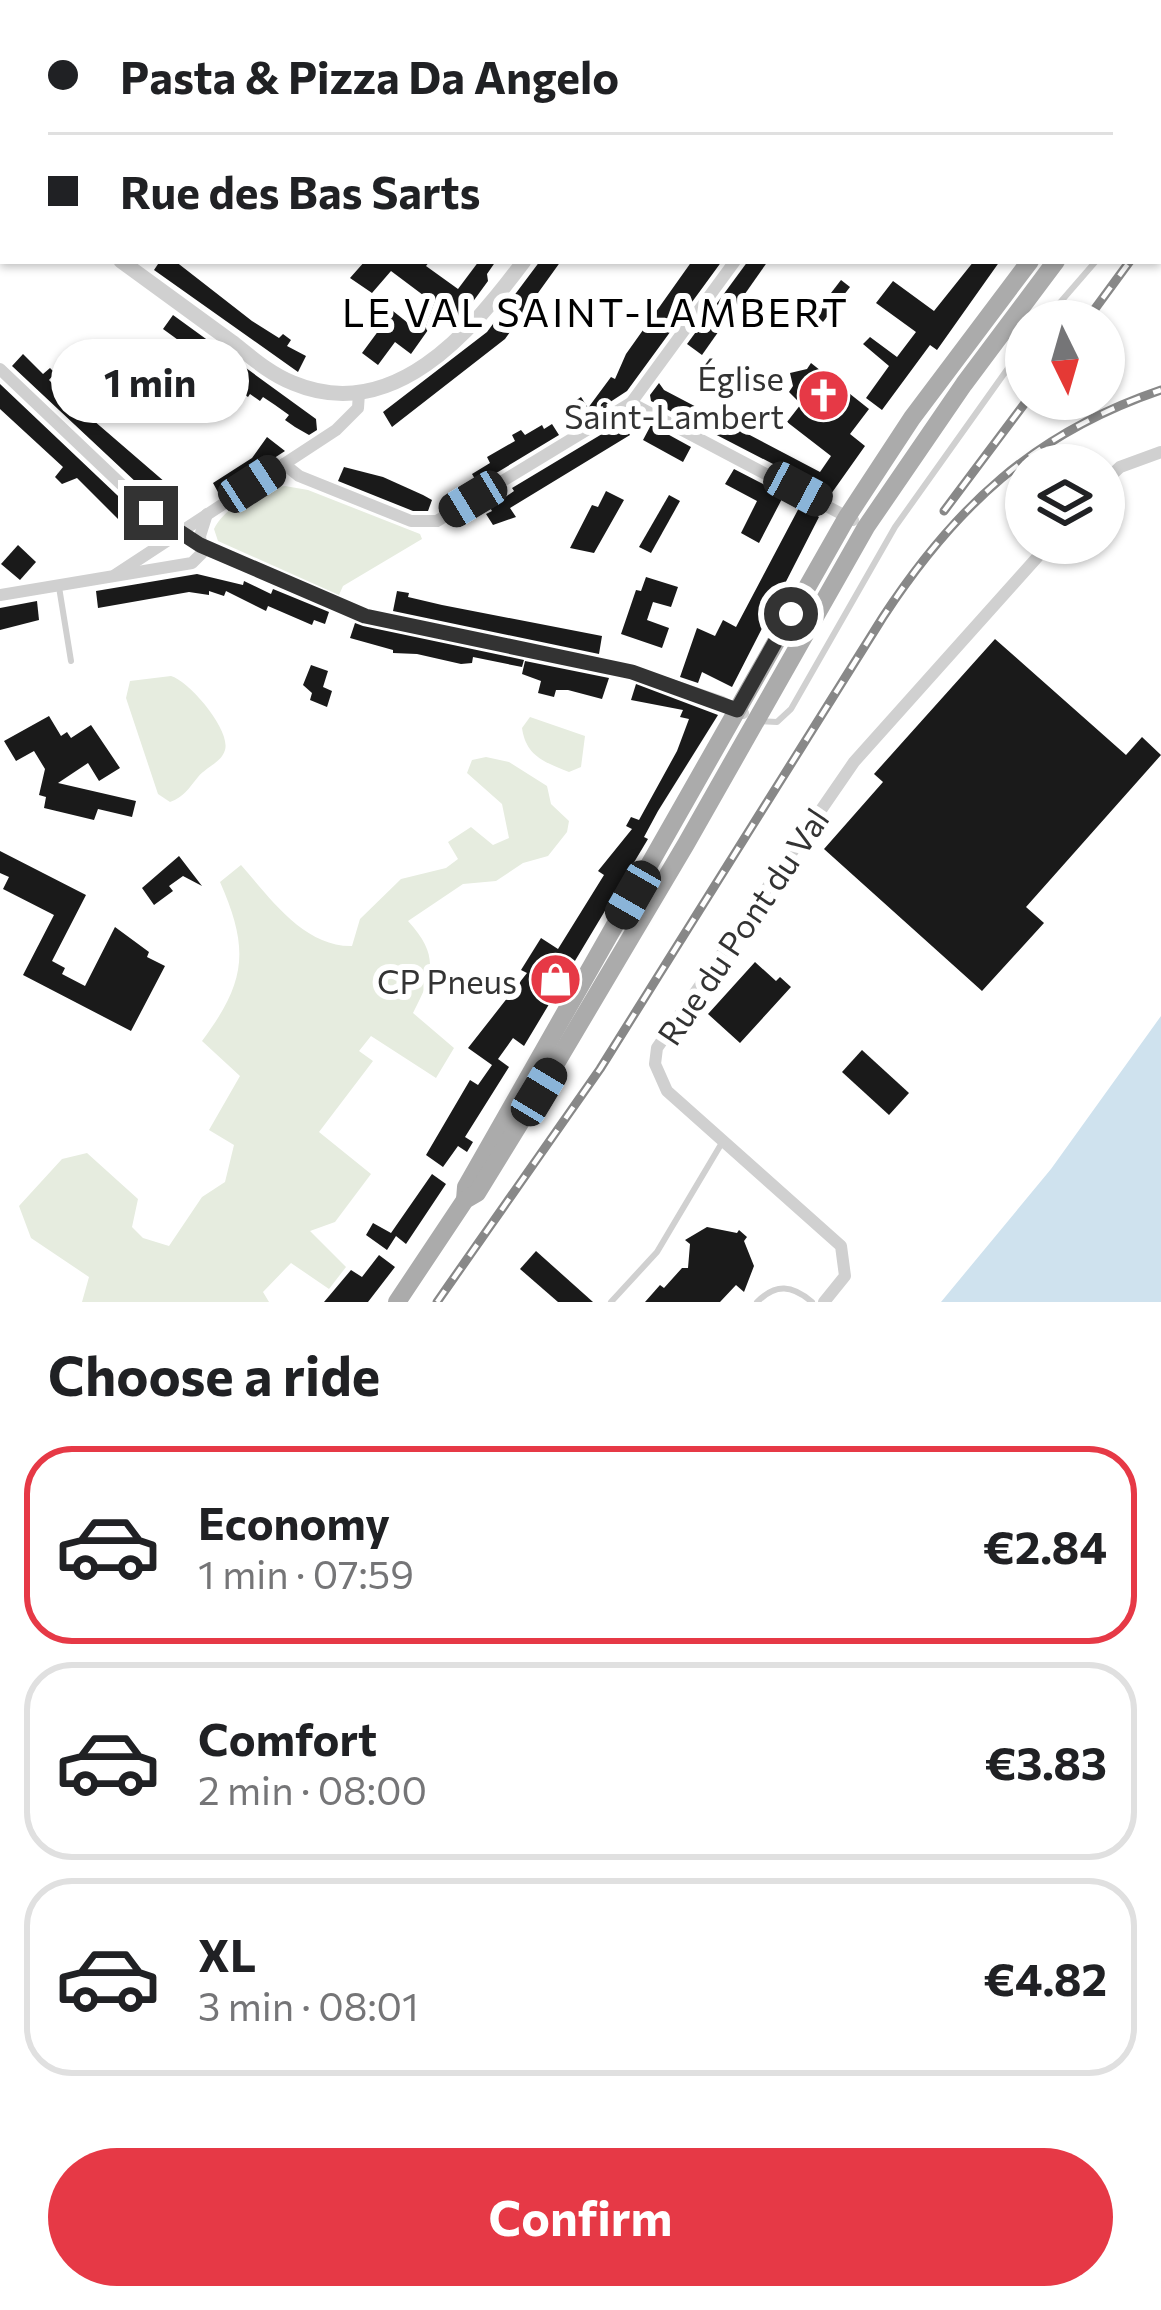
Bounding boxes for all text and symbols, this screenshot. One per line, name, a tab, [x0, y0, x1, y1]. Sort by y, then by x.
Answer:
text: Pasta & Pizza Da Angelo	[120, 48, 619, 103]
text: Rue des Bas Sarts	[120, 163, 480, 218]
district label: LE VAL SAINT-LAMBERT	[342, 287, 850, 335]
north arrow	[1005, 300, 1125, 420]
map controls	[1005, 300, 1125, 564]
callout: 1 min	[52, 339, 250, 423]
text: 1 min	[104, 357, 196, 405]
place label: Église Saint-Lambert	[564, 357, 784, 436]
church icon: Église Saint-Lambert	[795, 368, 851, 424]
button: layers	[1005, 444, 1125, 564]
car	[212, 449, 292, 519]
car	[758, 456, 838, 522]
car	[433, 465, 513, 533]
route end	[124, 486, 178, 540]
route start	[764, 587, 818, 641]
street label: Rue du Pont du Val	[648, 800, 836, 1052]
car	[599, 855, 667, 935]
shop icon: CP Pneus	[528, 952, 584, 1008]
place label: CP Pneus	[377, 960, 517, 1001]
car	[505, 1052, 573, 1132]
text: Choose a ride	[48, 1341, 380, 1407]
icon: car	[54, 1491, 162, 1599]
text: Economy	[198, 1494, 390, 1549]
text: €2.84	[983, 1518, 1107, 1573]
text: 1 min · 07:59	[198, 1549, 414, 1597]
icon: car	[54, 1707, 162, 1815]
text: Comfort	[198, 1710, 377, 1765]
text: €3.83	[985, 1734, 1107, 1789]
text: 2 min · 08:00	[198, 1765, 427, 1813]
icon: car	[54, 1923, 162, 2031]
text: XL	[198, 1926, 256, 1981]
text: €4.82	[983, 1950, 1107, 2005]
text: 3 min · 08:01	[198, 1981, 419, 2029]
button: Confirm	[48, 2148, 1113, 2286]

